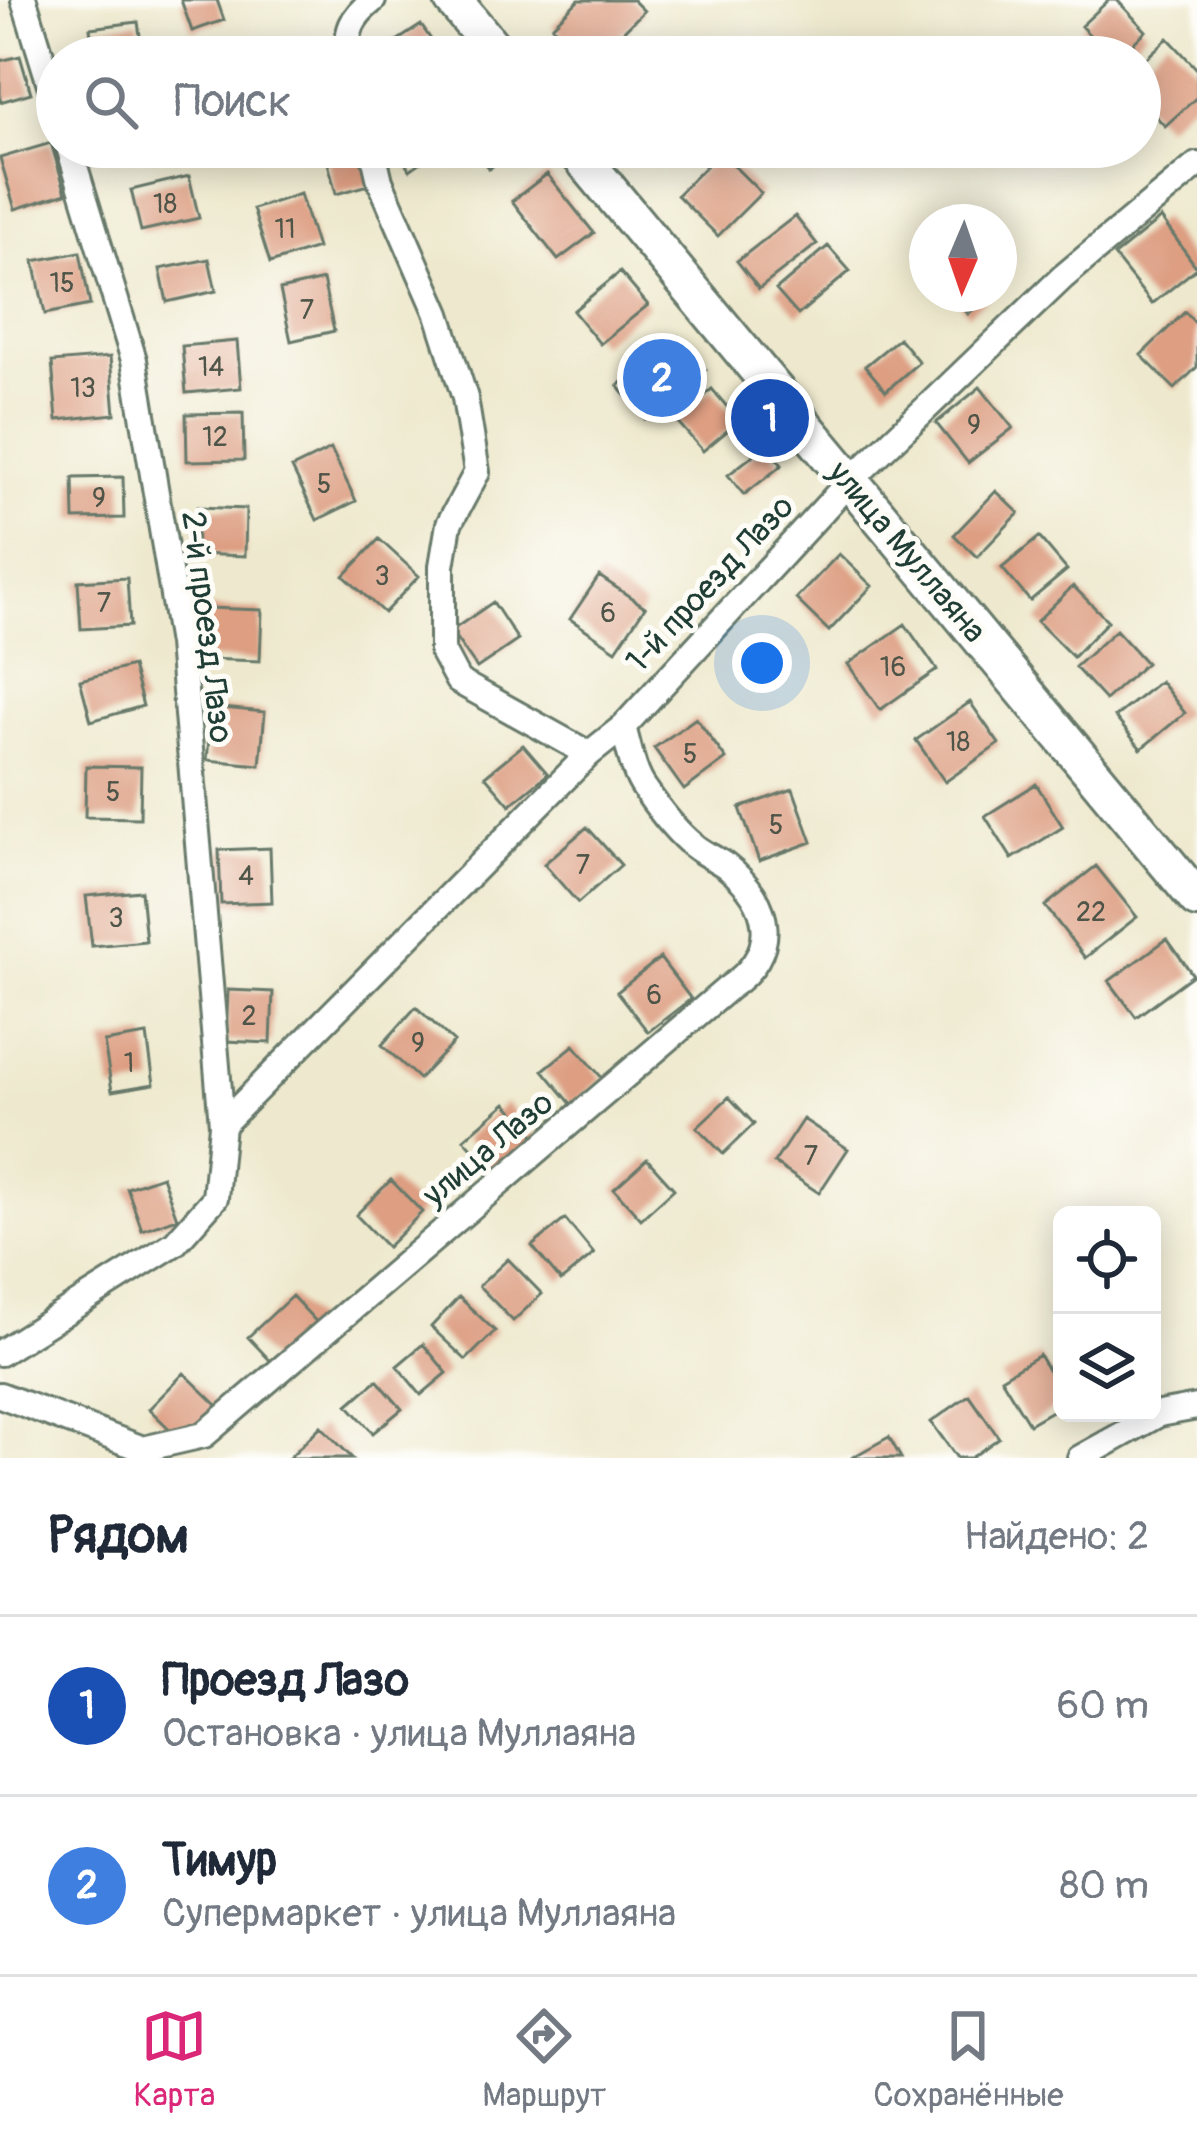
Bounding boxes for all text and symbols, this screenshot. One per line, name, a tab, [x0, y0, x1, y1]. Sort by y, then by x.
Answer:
search box	[36, 36, 1161, 168]
icon: search	[78, 69, 144, 135]
text: Поиск	[174, 74, 291, 130]
house number: 18	[153, 188, 177, 221]
north arrow	[909, 204, 1017, 312]
house number: 11	[274, 213, 296, 246]
house number: 15	[49, 267, 75, 300]
house number: 7	[300, 294, 314, 327]
pin: 2	[623, 333, 701, 423]
house number: 14	[198, 351, 224, 384]
house number: 13	[70, 372, 96, 405]
pin: 1	[731, 373, 809, 463]
house number: 9	[967, 409, 981, 442]
house number: 12	[202, 421, 228, 454]
street label: улица Муллаяна	[818, 452, 995, 651]
house number: 5	[317, 468, 331, 501]
house number: 9	[92, 482, 106, 515]
street label: 1-й проезд Лазо	[617, 487, 803, 681]
street label: 2-й проезд Лазо	[172, 509, 242, 745]
house number: 3	[374, 560, 390, 593]
house number: 7	[97, 587, 111, 620]
house number: 6	[600, 597, 616, 630]
your location	[732, 633, 792, 693]
house number: 16	[880, 651, 906, 684]
house number: 18	[946, 726, 970, 759]
house number: 5	[683, 738, 697, 771]
house number: 5	[106, 776, 120, 809]
house number: 5	[769, 809, 783, 842]
house number: 7	[576, 849, 590, 882]
house number: 4	[238, 860, 254, 893]
house number: 22	[1076, 896, 1106, 929]
house number: 3	[108, 902, 124, 935]
house number: 6	[646, 979, 662, 1012]
house number: 2	[241, 1000, 257, 1033]
house number: 9	[411, 1027, 425, 1060]
house number: 1	[124, 1047, 134, 1080]
street label: улица Лазо	[413, 1082, 562, 1216]
house number: 7	[804, 1140, 818, 1173]
map controls	[1053, 1206, 1161, 1422]
button: locate	[1053, 1206, 1161, 1314]
button: layers	[1053, 1314, 1161, 1422]
text: Рядом	[48, 1504, 189, 1568]
text: Найдено: 2	[964, 1512, 1149, 1561]
text: Проезд Лазо	[162, 1653, 409, 1709]
text: 1	[79, 1681, 95, 1730]
text: 60 m	[1057, 1681, 1149, 1730]
text: Остановка · улица Муллаяна	[162, 1709, 636, 1758]
text: Тимур	[162, 1833, 277, 1889]
text: 2	[76, 1861, 98, 1910]
text: 80 m	[1060, 1861, 1149, 1910]
text: Супермаркет · улица Муллаяна	[162, 1889, 676, 1938]
tab: Карта	[133, 2003, 215, 2116]
tab: Маршрут	[482, 2003, 606, 2116]
tab: Сохранённые	[873, 2003, 1064, 2116]

